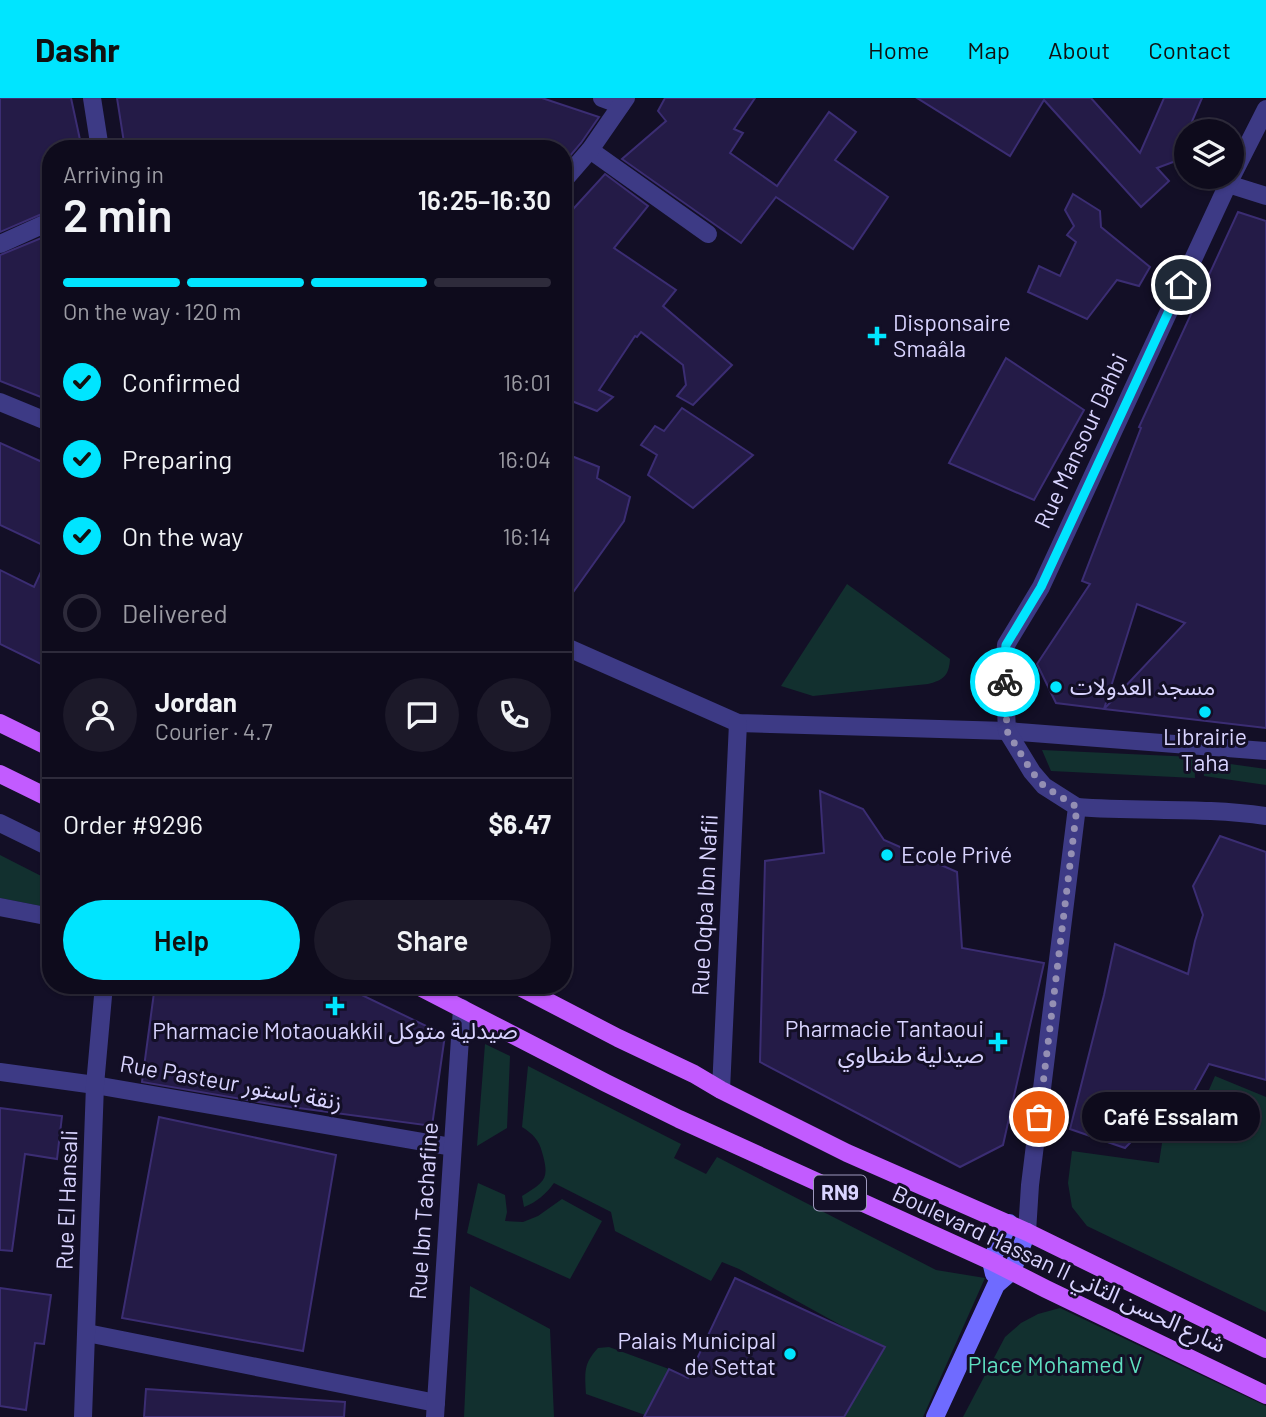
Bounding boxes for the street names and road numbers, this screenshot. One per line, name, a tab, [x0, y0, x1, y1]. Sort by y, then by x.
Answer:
street label: Rue Mansour Dahbi	[1027, 349, 1133, 532]
street label: Rue Oqba Ibn Nafii	[685, 813, 723, 996]
street label: Rue Pasteur زنقة باستور	[118, 1049, 344, 1116]
street label: Rue Ibn Tachafine	[403, 1121, 443, 1301]
street label: Rue El Hansali	[50, 1129, 82, 1271]
road number: RN9	[814, 1176, 866, 1210]
street label: Boulevard Hassan II شارع الحسن الثاني	[886, 1178, 1231, 1362]

